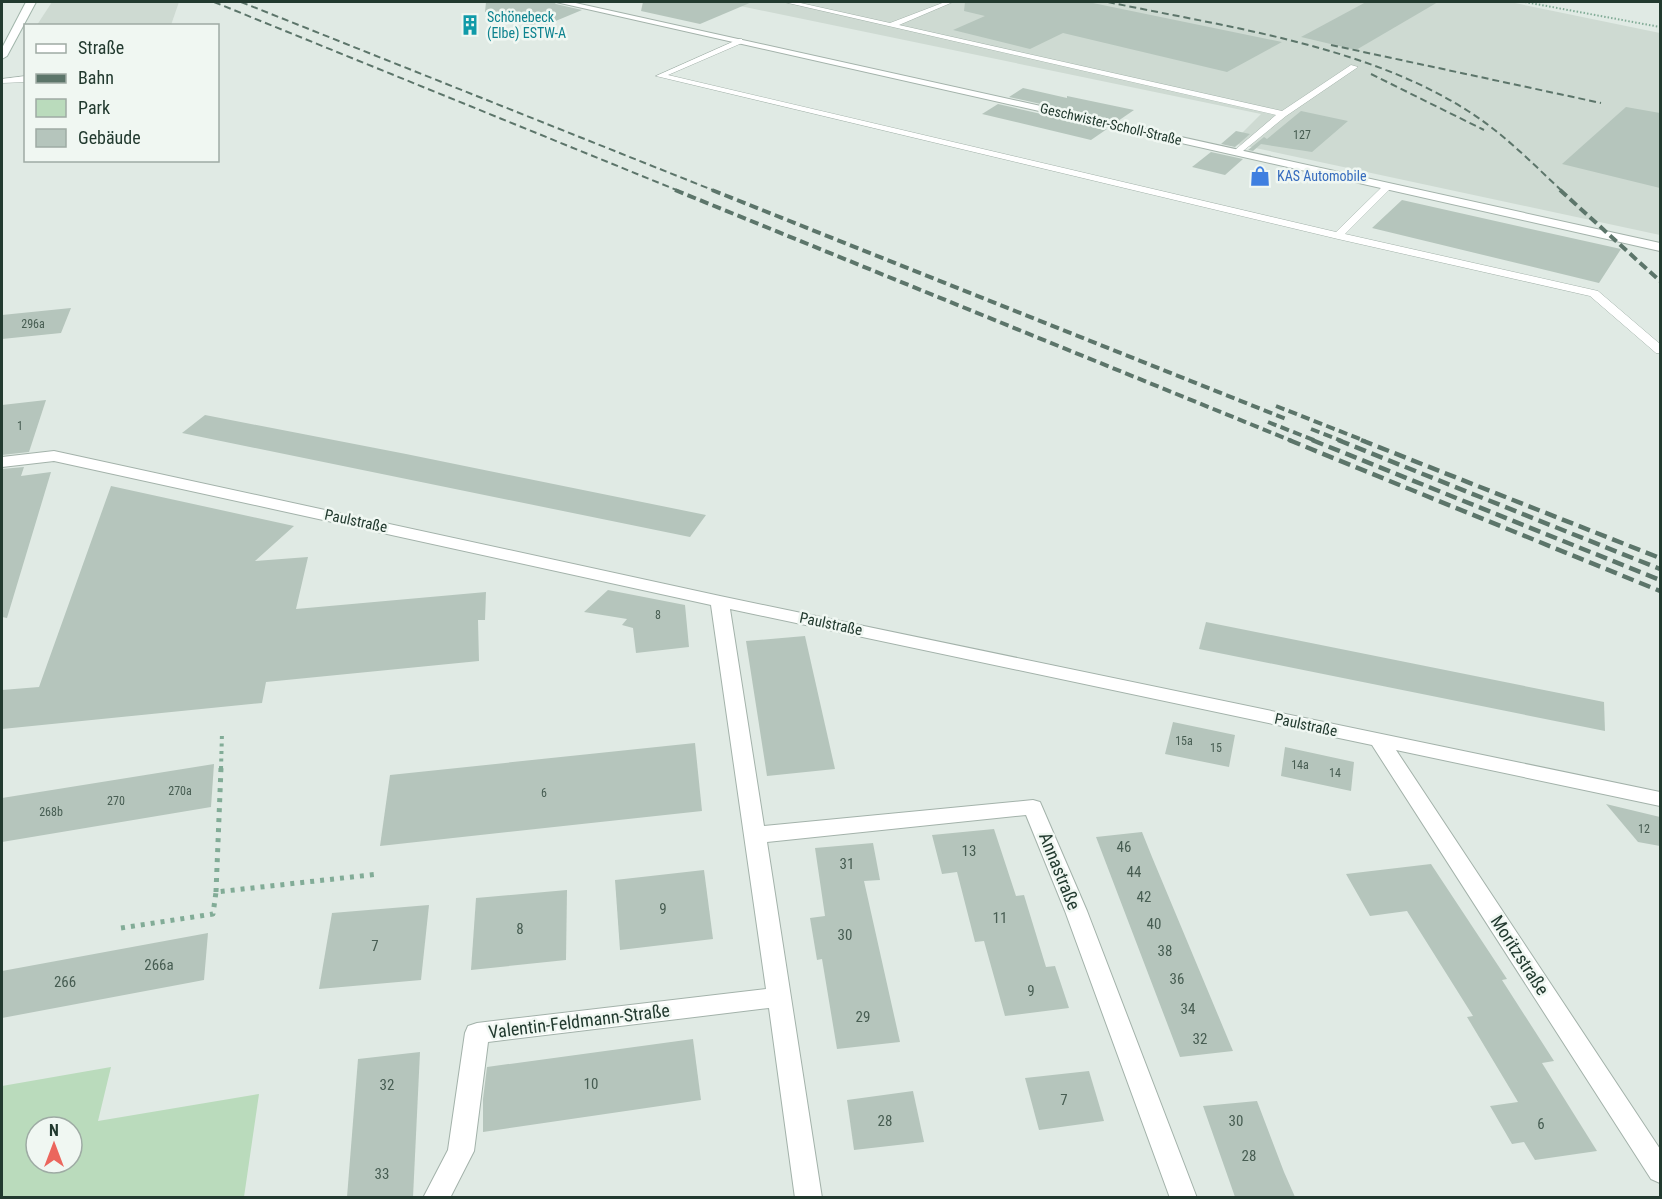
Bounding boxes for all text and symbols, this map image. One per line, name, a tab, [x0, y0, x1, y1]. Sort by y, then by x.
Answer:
place label: Schönebeck (Elbe) ESTW-A	[487, 9, 566, 42]
building icon: Schönebeck (Elbe) ESTW-A	[458, 13, 482, 37]
legend	[24, 24, 219, 162]
text: Straße	[78, 37, 124, 58]
text: Bahn	[78, 67, 114, 88]
text: Park	[78, 97, 110, 118]
street label: Geschwister-Scholl-Straße	[1039, 100, 1184, 148]
text: Gebäude	[78, 127, 141, 148]
house number: 127	[1293, 128, 1311, 142]
shop icon: KAS Automobile	[1248, 164, 1272, 188]
place label: KAS Automobile	[1277, 168, 1367, 184]
house number: 296a	[21, 317, 45, 331]
house number: 1	[17, 419, 23, 433]
street label: Paulstraße	[323, 506, 389, 536]
house number: 8	[655, 608, 661, 622]
street label: Paulstraße	[798, 609, 864, 639]
street label: Paulstraße	[1273, 710, 1339, 740]
house number: 15a	[1175, 734, 1193, 748]
house number: 15	[1210, 741, 1222, 755]
house number: 14a	[1291, 758, 1309, 772]
house number: 14	[1329, 766, 1341, 780]
house number: 270a	[168, 784, 192, 798]
house number: 6	[541, 786, 547, 800]
house number: 270	[107, 794, 125, 808]
house number: 268b	[39, 805, 63, 819]
house number: 12	[1638, 822, 1650, 836]
street label: Annastraße	[1035, 829, 1085, 913]
house number: 46	[1117, 838, 1131, 856]
house number: 13	[962, 842, 976, 860]
house number: 31	[840, 855, 854, 873]
house number: 44	[1127, 863, 1141, 881]
house number: 42	[1137, 888, 1151, 906]
house number: 9	[659, 900, 667, 918]
house number: 11	[993, 909, 1007, 927]
street label: Moritzstraße	[1487, 911, 1553, 999]
house number: 40	[1147, 915, 1161, 933]
house number: 8	[516, 920, 524, 938]
house number: 30	[838, 926, 852, 944]
house number: 7	[371, 937, 379, 955]
house number: 38	[1158, 942, 1172, 960]
house number: 266a	[144, 956, 174, 974]
house number: 36	[1170, 970, 1184, 988]
house number: 266	[54, 973, 76, 991]
house number: 9	[1027, 982, 1035, 1000]
street label: Valentin-Feldmann-Straße	[487, 999, 671, 1043]
house number: 34	[1181, 1000, 1195, 1018]
house number: 29	[856, 1008, 870, 1026]
house number: 32	[1193, 1030, 1207, 1048]
house number: 10	[584, 1075, 598, 1093]
house number: 32	[380, 1076, 394, 1094]
house number: 7	[1060, 1091, 1068, 1109]
house number: 28	[878, 1112, 892, 1130]
house number: 30	[1229, 1112, 1243, 1130]
north arrow	[24, 1115, 84, 1175]
house number: 6	[1537, 1115, 1545, 1133]
text: N	[49, 1121, 59, 1140]
house number: 28	[1242, 1147, 1256, 1165]
house number: 33	[375, 1165, 389, 1183]

